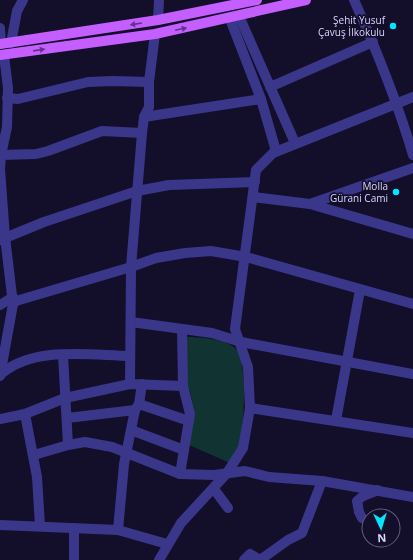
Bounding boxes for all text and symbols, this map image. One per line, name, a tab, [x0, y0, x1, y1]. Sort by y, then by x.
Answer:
place label: Şehit Yusuf Çavuş İlkokulu	[318, 13, 386, 39]
one-way arrow	[130, 21, 142, 27]
marker: Şehit Yusuf Çavuş İlkokulu	[388, 21, 398, 31]
one-way arrow	[175, 25, 187, 31]
one-way arrow	[33, 47, 45, 53]
place label: Molla Gürani Cami	[330, 179, 388, 205]
marker: Molla Gürani Cami	[391, 187, 401, 197]
north arrow	[361, 508, 401, 548]
text: N	[377, 531, 387, 546]

